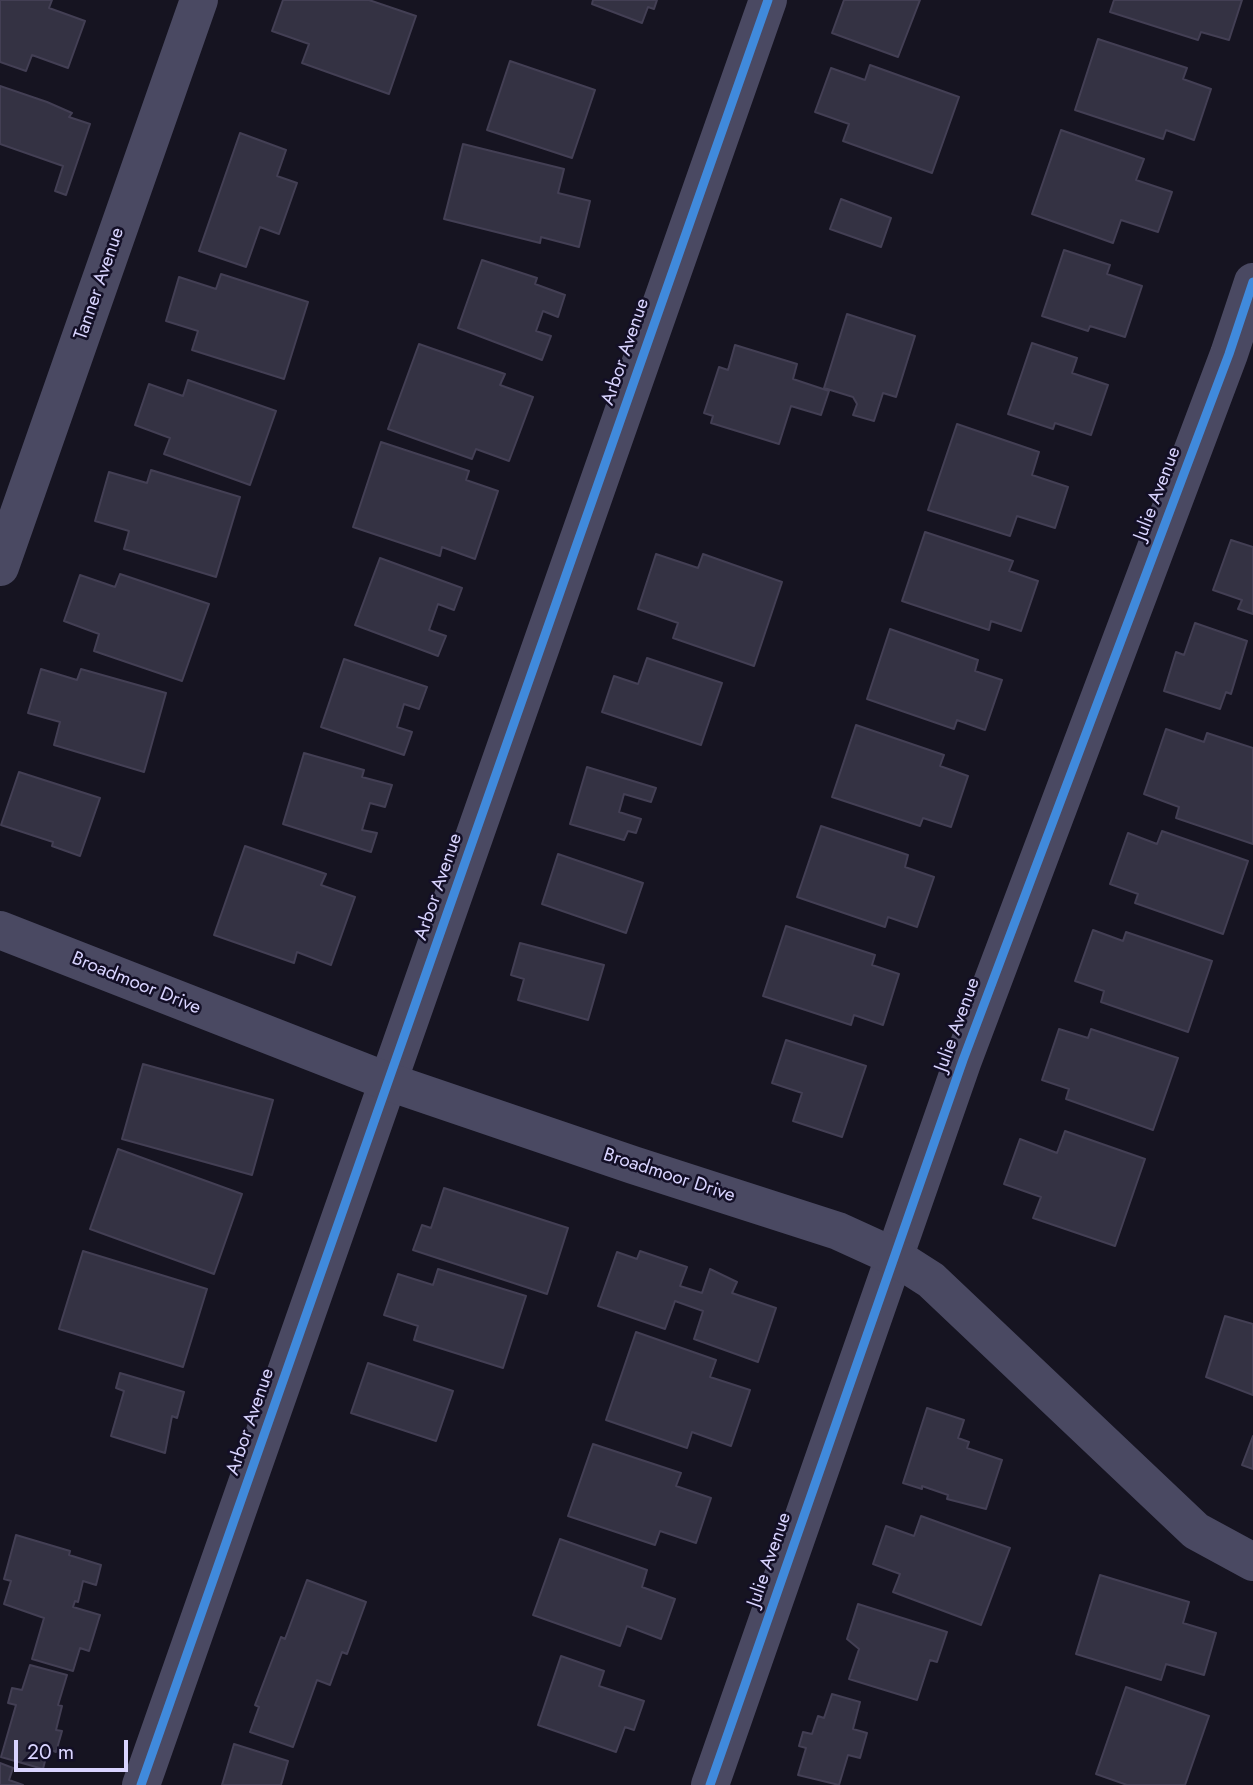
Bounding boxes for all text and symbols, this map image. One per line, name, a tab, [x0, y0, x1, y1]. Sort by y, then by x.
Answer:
street label: Tanner Avenue	[70, 225, 130, 343]
street label: Arbor Avenue	[597, 295, 655, 409]
street label: Julie Avenue	[1130, 444, 1186, 544]
street label: Arbor Avenue	[410, 830, 468, 944]
street label: Broadmoor Drive	[68, 948, 204, 1020]
street label: Julie Avenue	[930, 975, 986, 1075]
street label: Broadmoor Drive	[600, 1144, 738, 1208]
street label: Arbor Avenue	[222, 1365, 280, 1479]
street label: Julie Avenue	[743, 1510, 797, 1610]
scale bar	[18, 1726, 131, 1770]
text: 20 m	[27, 1737, 74, 1767]

